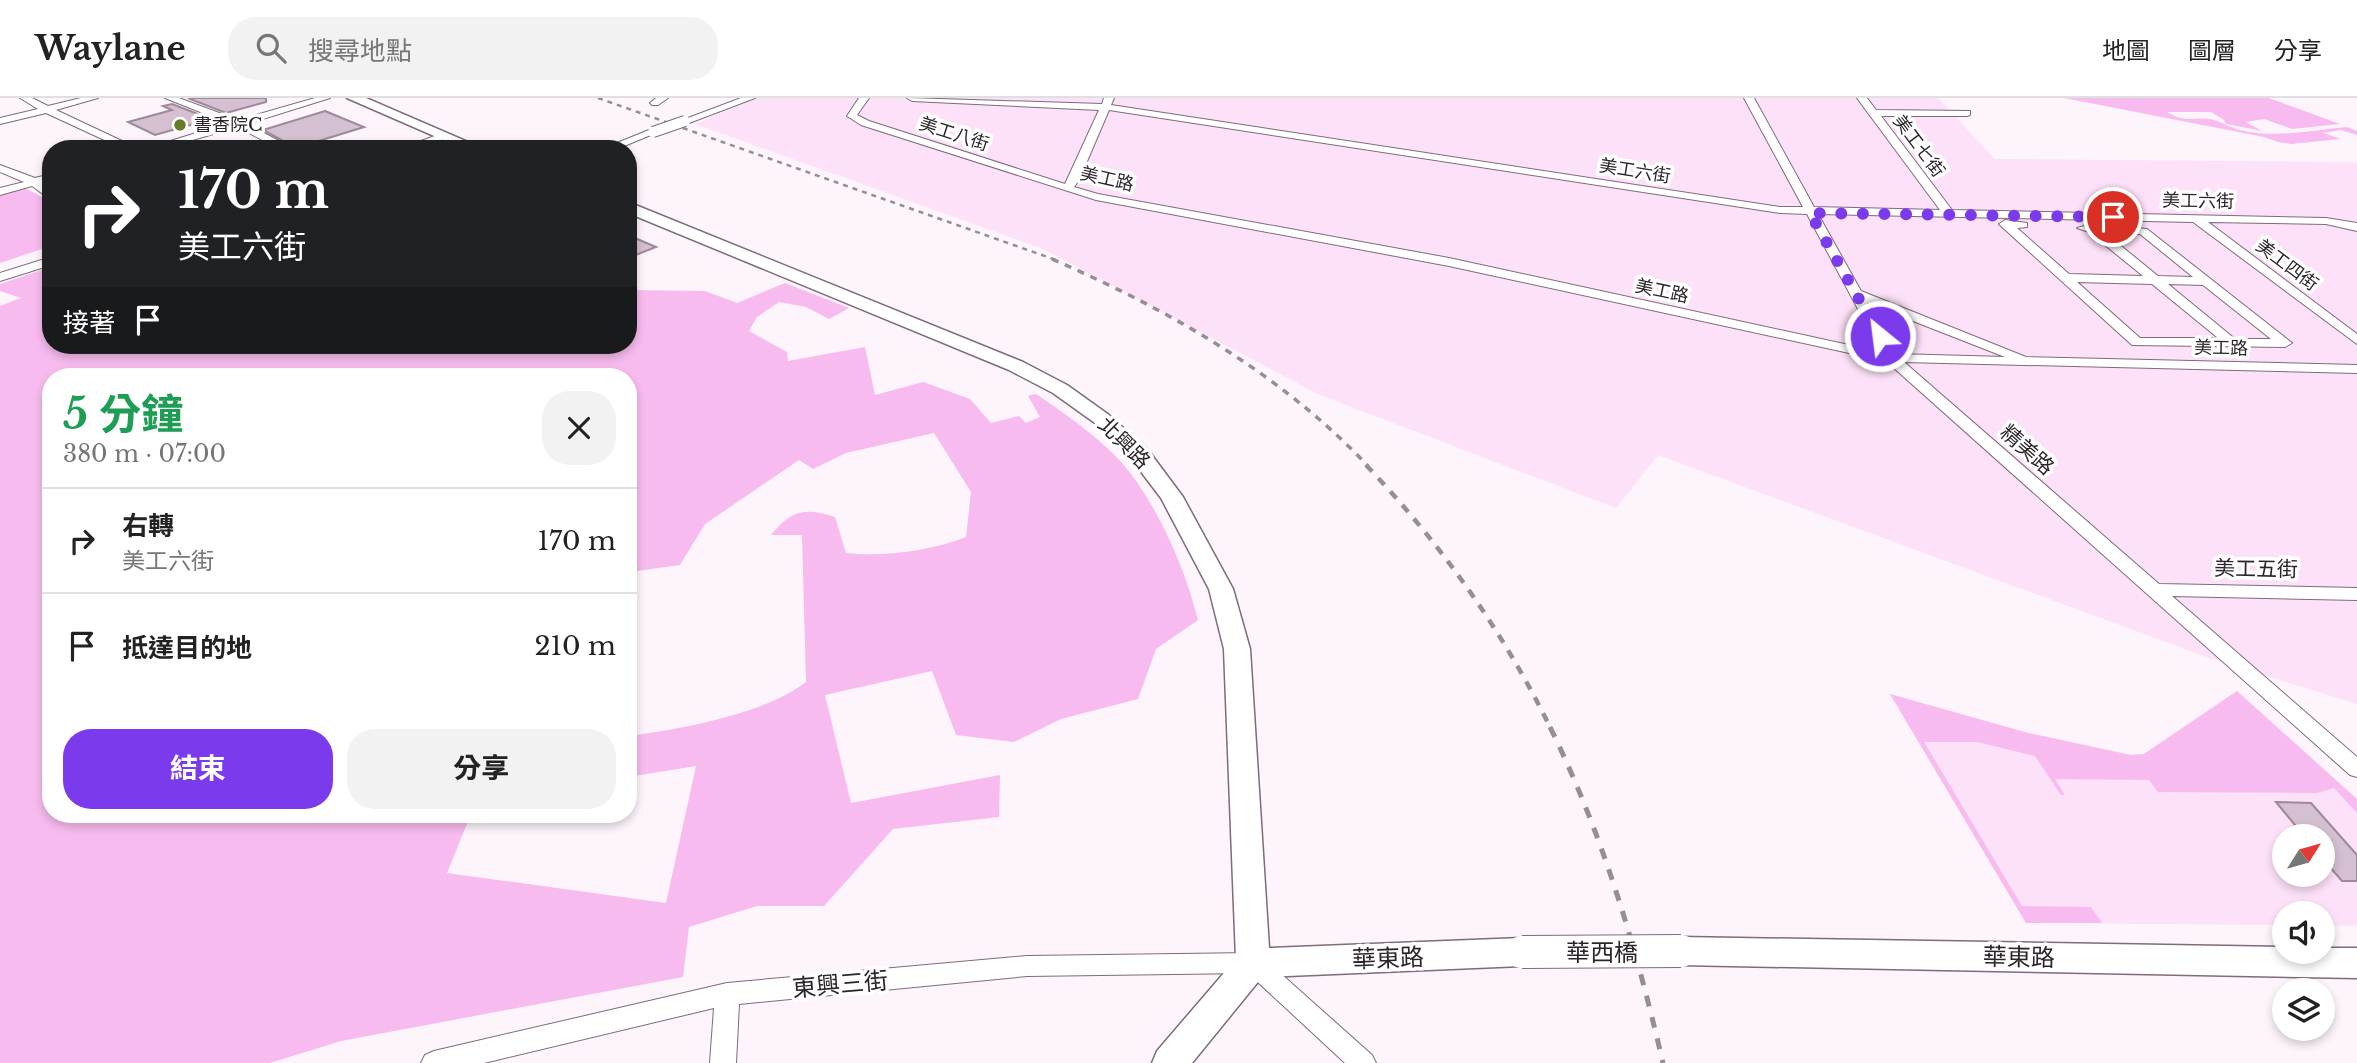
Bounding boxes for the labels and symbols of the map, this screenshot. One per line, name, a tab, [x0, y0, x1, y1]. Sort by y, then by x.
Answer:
street label: 美工七街	[1889, 111, 1949, 181]
street label: 美工八街	[916, 112, 992, 156]
place label: 書香院C	[194, 114, 262, 136]
marker: 書香院C	[172, 117, 188, 133]
street label: 美工六街	[1598, 155, 1672, 187]
street label: 美工路	[1078, 162, 1136, 196]
pin	[2083, 187, 2143, 247]
street label: 美工六街	[2162, 189, 2234, 213]
street label: 美工四街	[2252, 235, 2322, 295]
street label: 美工路	[1633, 275, 1691, 307]
position arrow	[1843, 299, 1917, 373]
street label: 美工路	[2194, 337, 2248, 359]
street label: 北興路	[1093, 412, 1155, 474]
street label: 精美路	[1995, 420, 2059, 480]
street label: 美工五街	[2214, 555, 2298, 583]
north arrow	[2272, 824, 2334, 887]
street label: 華西橋	[1566, 938, 1638, 967]
street label: 華東路	[1352, 942, 1424, 974]
street label: 華東路	[1983, 942, 2055, 972]
street label: 東興三街	[791, 965, 889, 1003]

